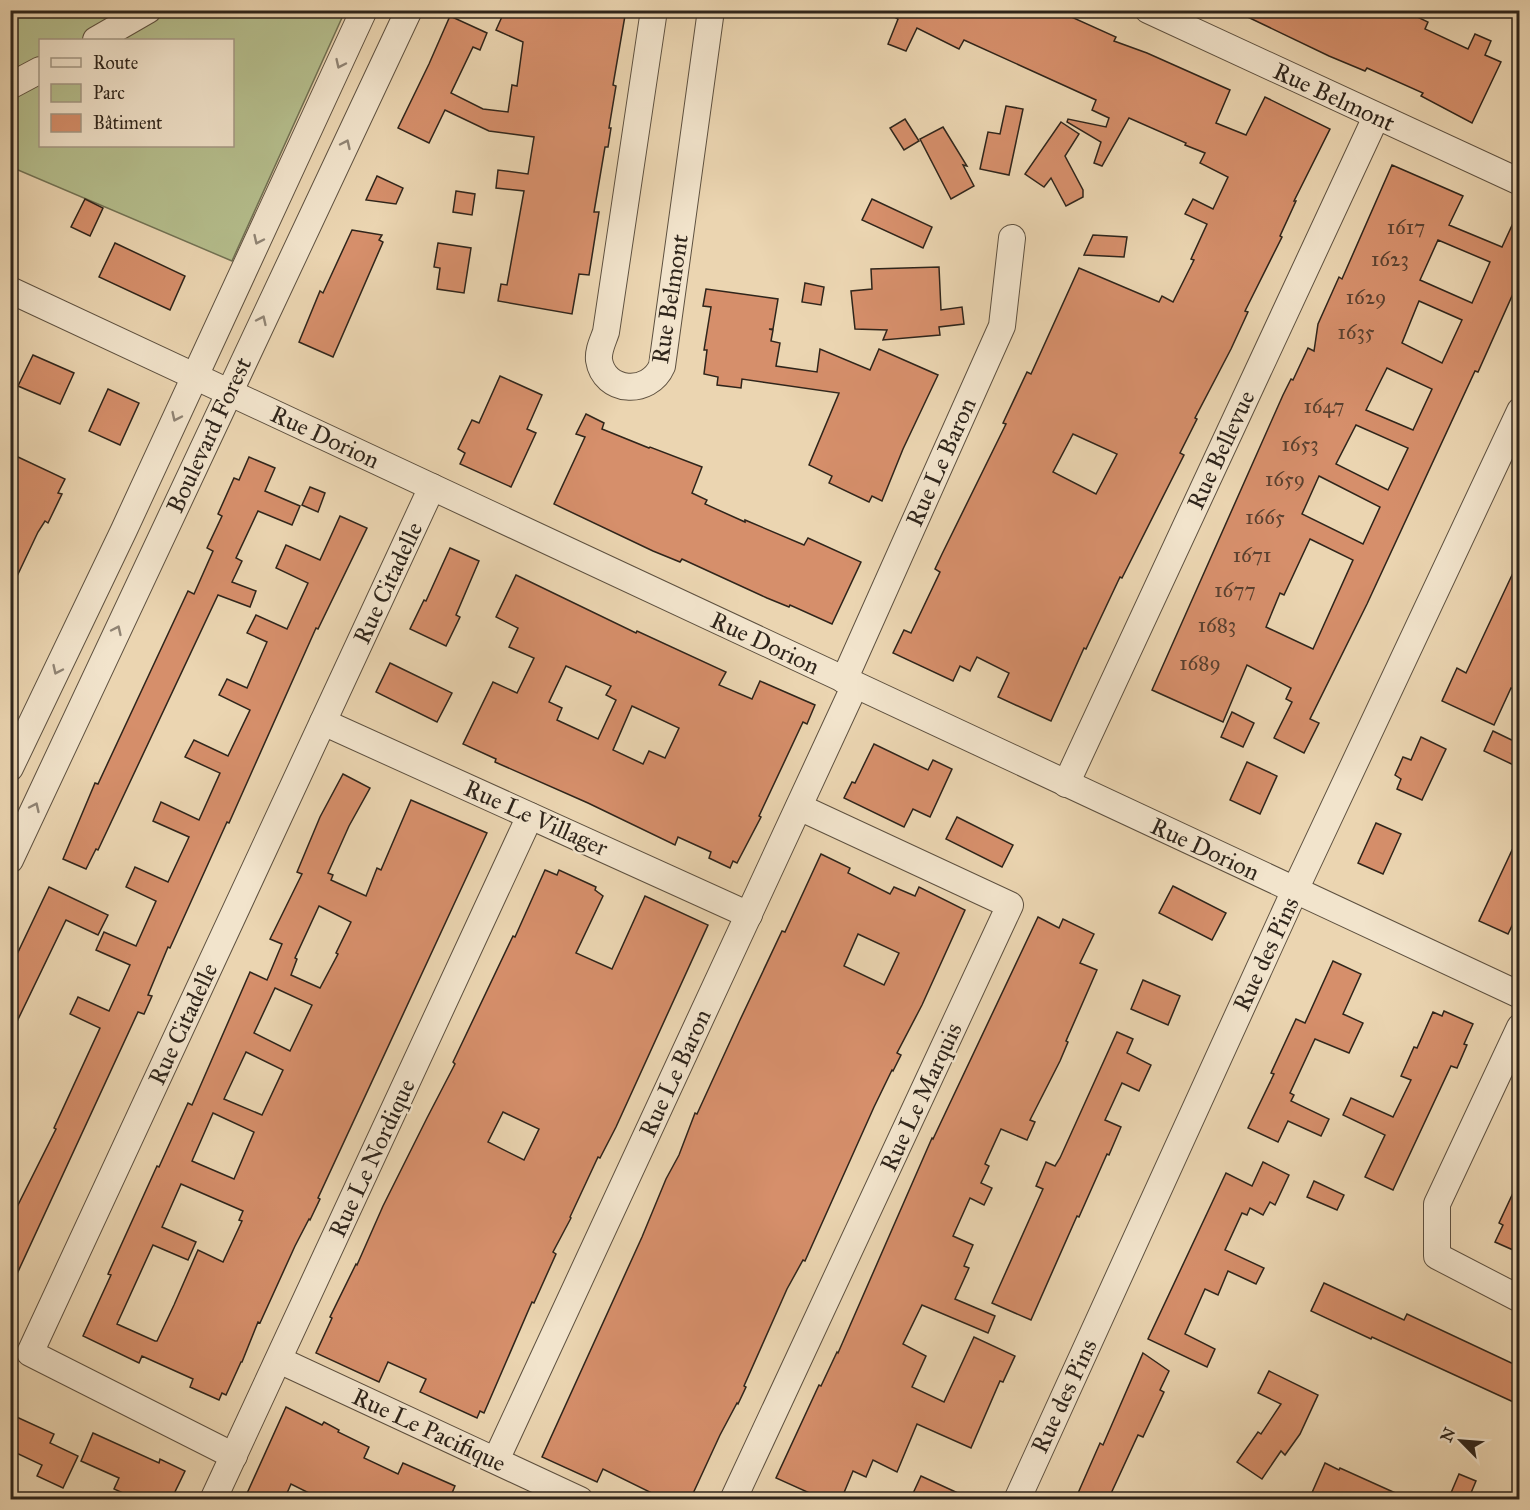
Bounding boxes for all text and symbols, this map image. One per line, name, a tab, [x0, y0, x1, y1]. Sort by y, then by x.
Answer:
legend	[39, 39, 234, 147]
text: Route	[93, 52, 138, 74]
street label: Rue Belmont	[1268, 56, 1400, 138]
one-way arrow	[335, 57, 347, 68]
text: Parc	[93, 82, 125, 104]
text: Bâtiment	[93, 112, 163, 134]
one-way arrow	[338, 139, 350, 150]
house number: 1617	[1387, 214, 1425, 240]
street label: Rue Belmont	[645, 232, 695, 366]
one-way arrow	[253, 234, 265, 245]
house number: 1623	[1371, 246, 1409, 272]
house number: 1629	[1346, 284, 1386, 310]
one-way arrow	[255, 316, 267, 327]
house number: 1635	[1337, 319, 1375, 345]
street label: Boulevard Forest	[160, 352, 258, 518]
street label: Rue Bellevue	[1180, 386, 1262, 514]
street label: Rue Le Baron	[899, 393, 983, 531]
house number: 1647	[1304, 393, 1345, 419]
street label: Rue Dorion	[266, 399, 384, 475]
one-way arrow	[171, 411, 183, 422]
house number: 1653	[1281, 431, 1319, 457]
house number: 1659	[1265, 466, 1305, 492]
house number: 1665	[1245, 504, 1285, 530]
street label: Rue Citadelle	[347, 517, 429, 649]
house number: 1671	[1233, 542, 1271, 568]
house number: 1677	[1214, 577, 1256, 603]
street label: Rue Dorion	[706, 605, 824, 681]
house number: 1683	[1198, 612, 1236, 638]
one-way arrow	[110, 626, 122, 637]
house number: 1689	[1179, 650, 1221, 676]
one-way arrow	[53, 663, 65, 674]
street label: Rue Le Villager	[460, 773, 612, 863]
one-way arrow	[28, 802, 40, 813]
street label: Rue Dorion	[1146, 811, 1264, 887]
street label: Rue des Pins	[1226, 892, 1306, 1016]
street label: Rue Citadelle	[142, 958, 224, 1090]
street label: Rue Le Baron	[632, 1004, 718, 1142]
street label: Rue Le Marquis	[873, 1018, 969, 1176]
street label: Rue Le Nordique	[322, 1074, 422, 1242]
street label: Rue des Pins	[1024, 1334, 1104, 1458]
street label: Rue Le Pacifique	[348, 1381, 510, 1479]
north arrow	[1431, 1411, 1491, 1471]
text: N	[1436, 1424, 1460, 1445]

